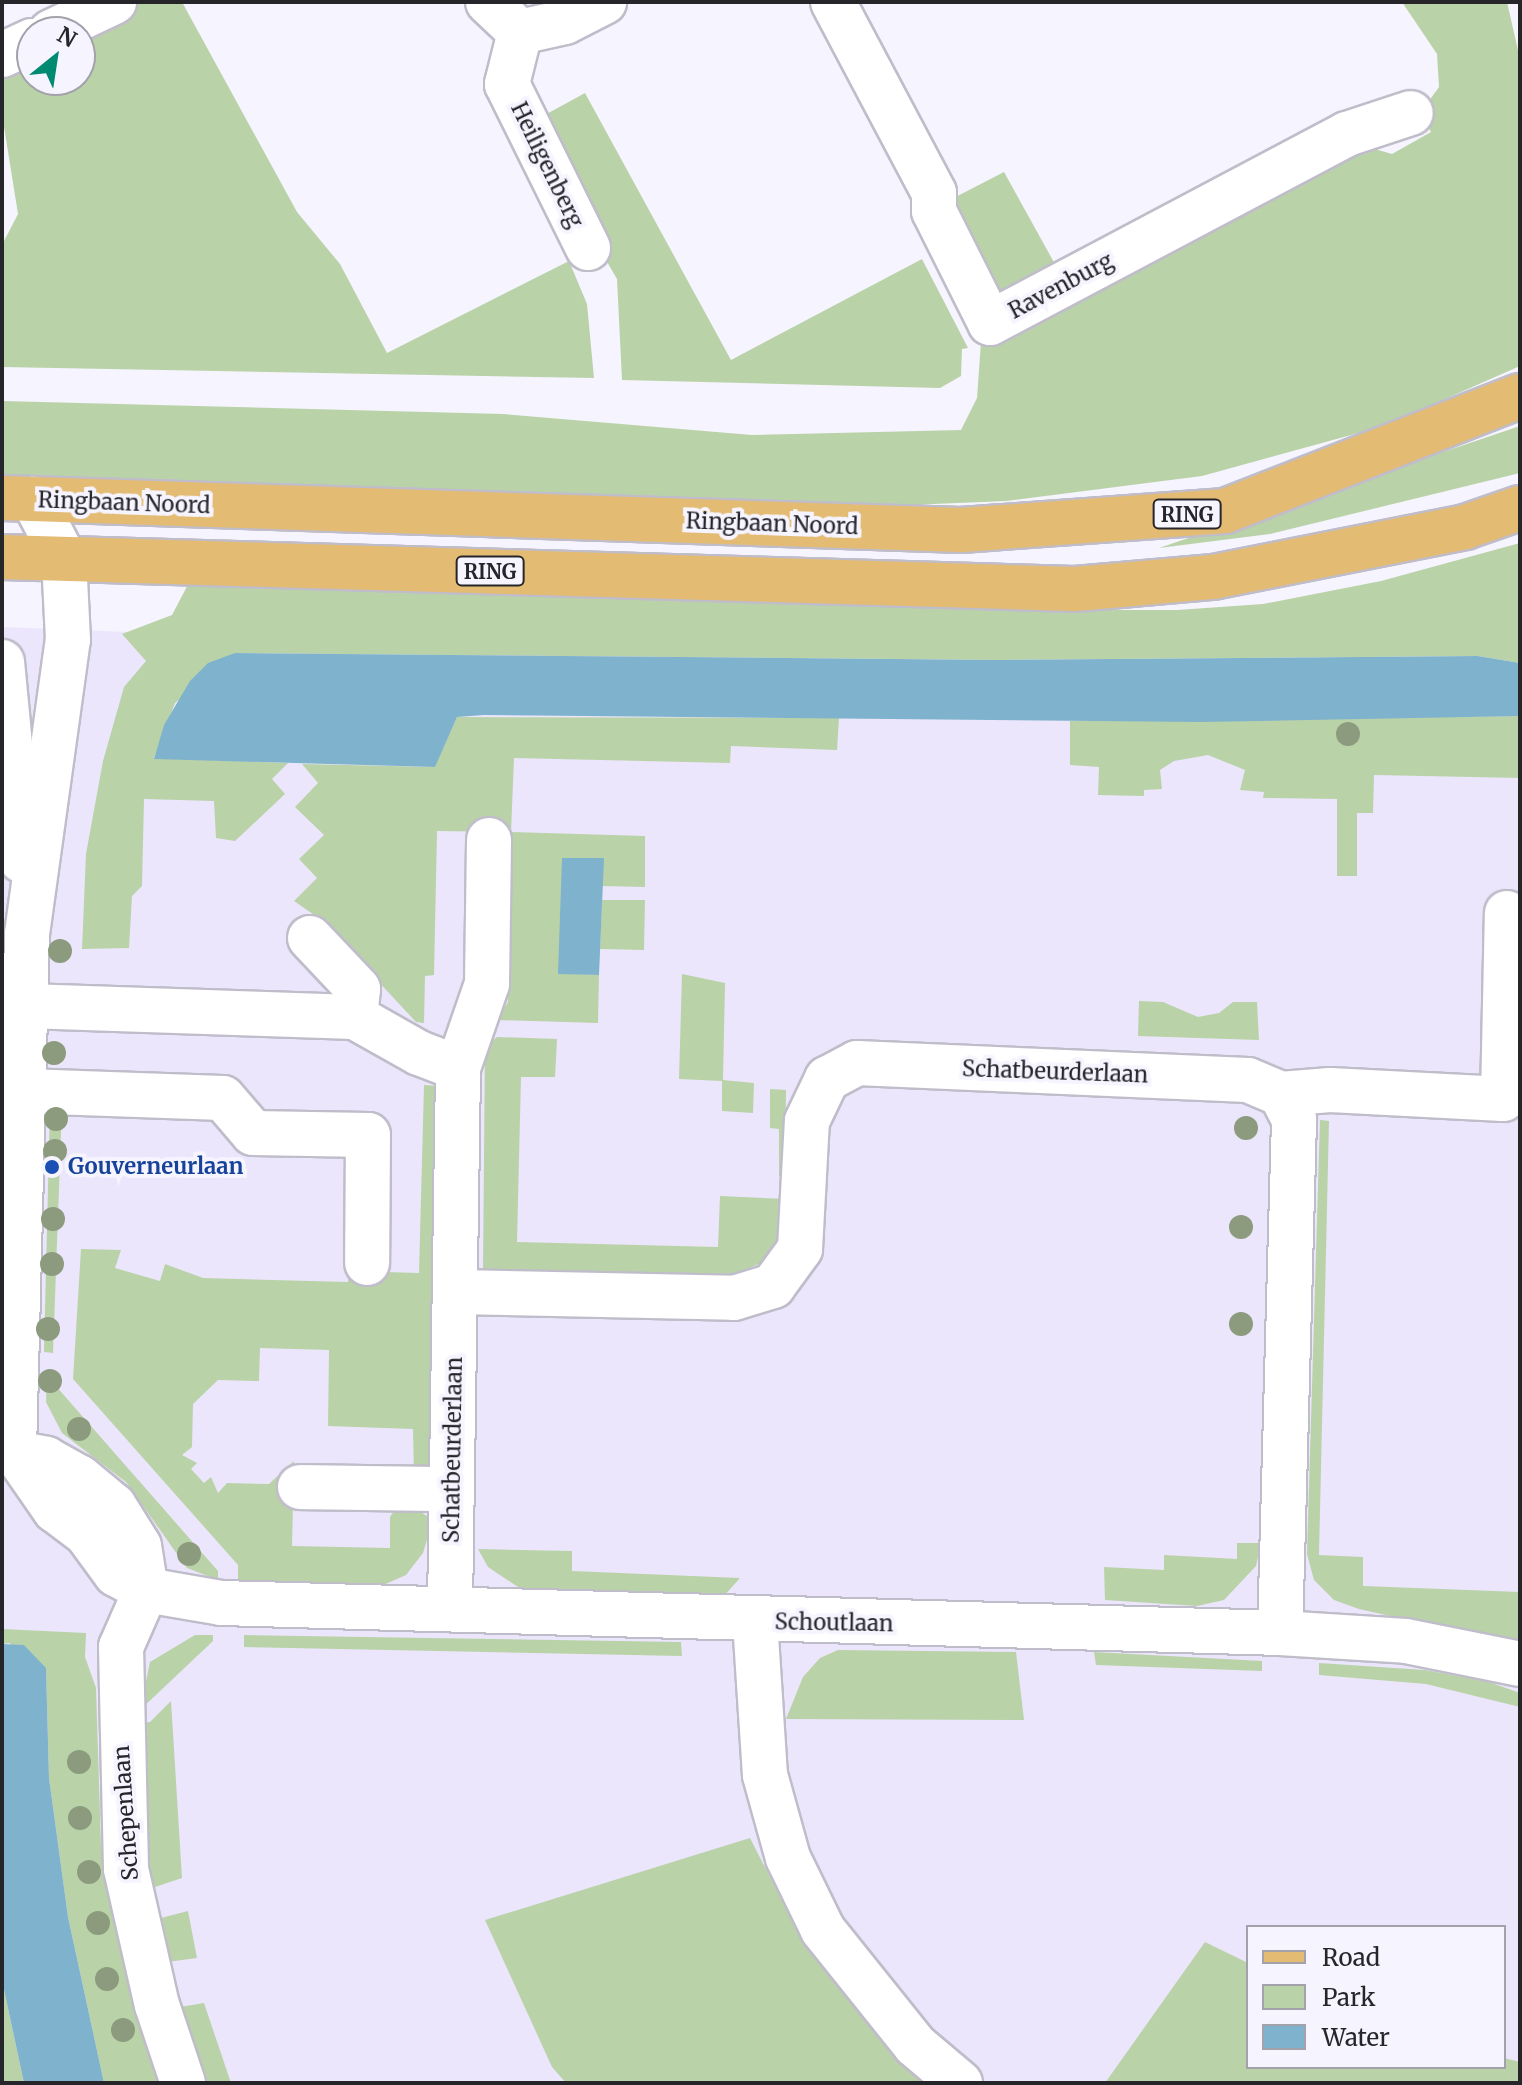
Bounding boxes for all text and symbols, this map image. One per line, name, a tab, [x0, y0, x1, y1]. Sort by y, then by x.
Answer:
north arrow	[16, 16, 96, 96]
text: N	[52, 20, 82, 53]
street label: Heiligenberg	[505, 98, 589, 232]
street label: Ravenburg	[1004, 247, 1118, 325]
street label: Ringbaan Noord	[37, 487, 211, 519]
road number: RING	[1151, 498, 1223, 530]
street label: Ringbaan Noord	[685, 508, 859, 540]
road number: RING	[454, 555, 526, 587]
street label: Schatbeurderlaan	[961, 1056, 1149, 1088]
place label: Gouverneurlaan	[68, 1154, 243, 1180]
marker: Gouverneurlaan	[43, 1158, 61, 1176]
street label: Schatbeurderlaan	[438, 1357, 468, 1543]
street label: Schoutlaan	[774, 1609, 894, 1637]
street label: Schepenlaan	[108, 1745, 144, 1881]
legend	[1246, 1925, 1506, 2069]
text: Road	[1322, 1942, 1380, 1973]
text: Park	[1322, 1982, 1375, 2013]
text: Water	[1322, 2022, 1390, 2053]

